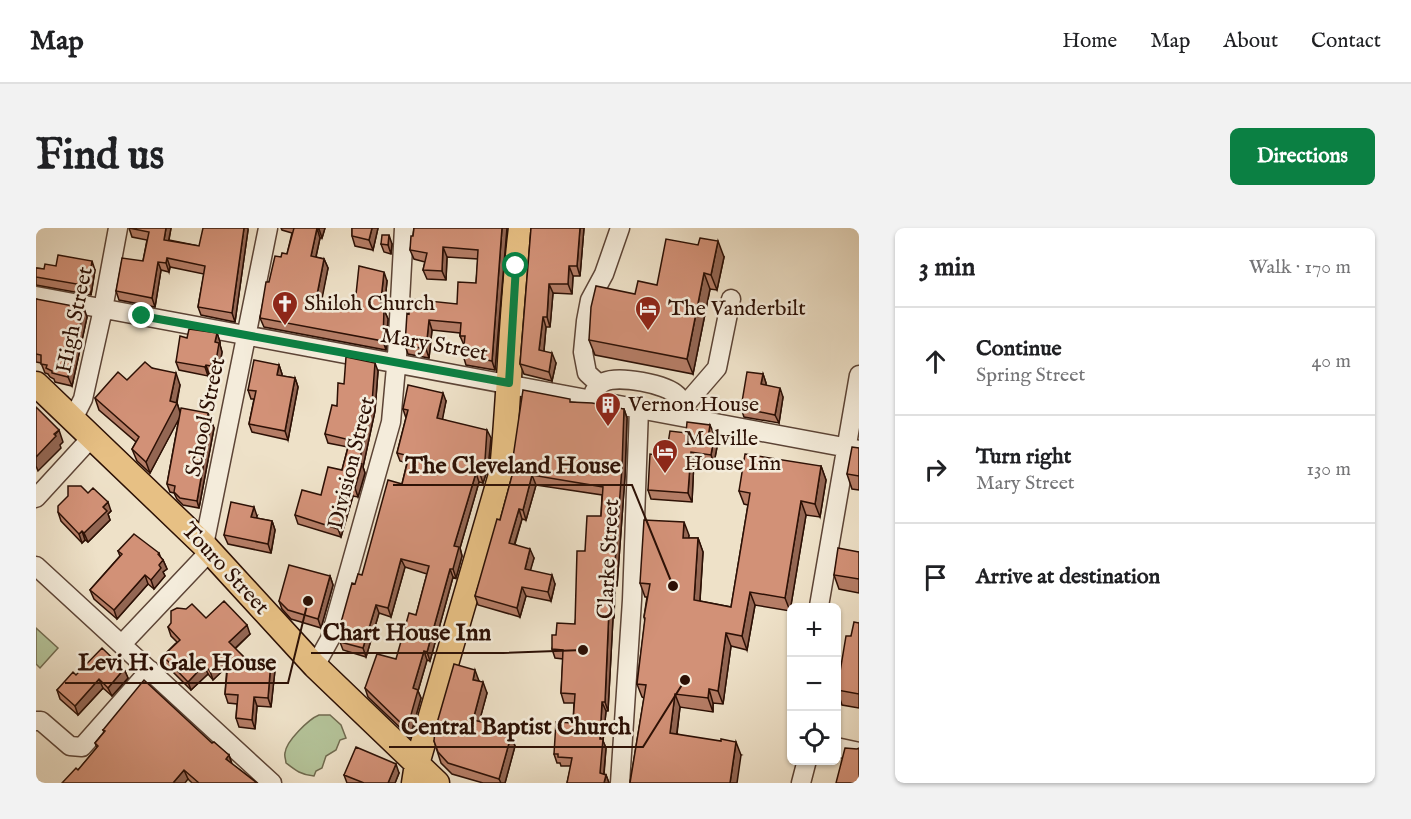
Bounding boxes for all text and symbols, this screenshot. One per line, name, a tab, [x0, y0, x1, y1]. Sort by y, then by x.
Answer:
text: Map	[30, 24, 84, 59]
text: Home	[1062, 28, 1117, 55]
text: Map	[1150, 28, 1190, 55]
text: About	[1223, 28, 1278, 55]
text: Contact	[1311, 28, 1381, 55]
button: Directions	[1230, 128, 1375, 185]
text: Find us	[36, 130, 164, 183]
text: 3 min	[919, 251, 975, 284]
route start	[502, 252, 528, 278]
text: Walk · 170 m	[1249, 255, 1351, 280]
street label: High Street	[50, 264, 100, 376]
church icon: Shiloh Church	[270, 289, 300, 327]
place label: Shiloh Church	[304, 290, 435, 318]
hotel icon: The Vanderbilt	[633, 294, 663, 332]
place label: The Vanderbilt	[668, 295, 806, 323]
route end	[128, 302, 154, 328]
street label: Mary Street	[378, 322, 490, 368]
text: Continue	[976, 335, 1062, 363]
icon: ahead	[919, 345, 952, 378]
text: 40 m	[1312, 349, 1351, 374]
street label: School Street	[180, 354, 232, 479]
text: Spring Street	[976, 363, 1085, 388]
building icon: Vernon House	[593, 390, 623, 428]
place label: Vernon House	[627, 391, 759, 419]
street label: Division Street	[322, 393, 382, 532]
place label: Melville House Inn	[684, 425, 782, 478]
hotel icon: Melville House Inn	[650, 437, 680, 475]
callout: The Cleveland House	[393, 443, 632, 485]
text: Turn right	[976, 443, 1071, 471]
text: The Cleveland House	[404, 451, 621, 482]
icon: right	[919, 453, 952, 486]
text: 130 m	[1306, 457, 1351, 482]
text: Mary Street	[976, 471, 1075, 496]
street label: Clarke Street	[592, 498, 626, 620]
street label: Touro Street	[175, 517, 275, 622]
icon: arrive	[919, 561, 952, 594]
text: Arrive at destination	[976, 563, 1160, 591]
map controls	[787, 603, 841, 765]
button: +	[787, 603, 841, 657]
callout: Chart House Inn	[311, 611, 503, 653]
text: Chart House Inn	[323, 618, 492, 649]
callout: Levi H. Gale House	[65, 641, 288, 683]
text: Levi H. Gale House	[78, 648, 276, 679]
button: −	[787, 657, 841, 711]
callout: Central Baptist Church	[389, 705, 643, 747]
button: locate	[787, 711, 841, 765]
text: Central Baptist Church	[401, 712, 631, 743]

